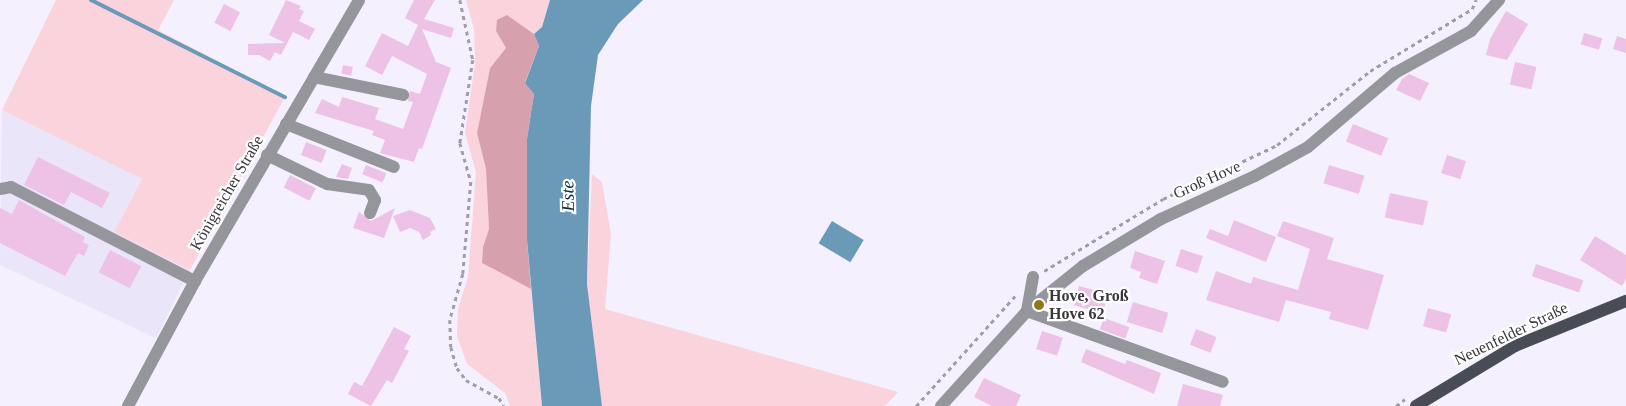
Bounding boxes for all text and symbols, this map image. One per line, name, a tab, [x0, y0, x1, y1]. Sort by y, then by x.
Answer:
street label: Königreicher Straße	[186, 132, 268, 254]
street label: Groß Hove	[1170, 157, 1244, 203]
water label: Este	[557, 180, 579, 212]
place label: Hove, Groß Hove 62	[1049, 286, 1129, 324]
street label: Neuenfelder Straße	[1451, 298, 1571, 370]
marker: Hove, Groß Hove 62	[1033, 299, 1045, 311]

